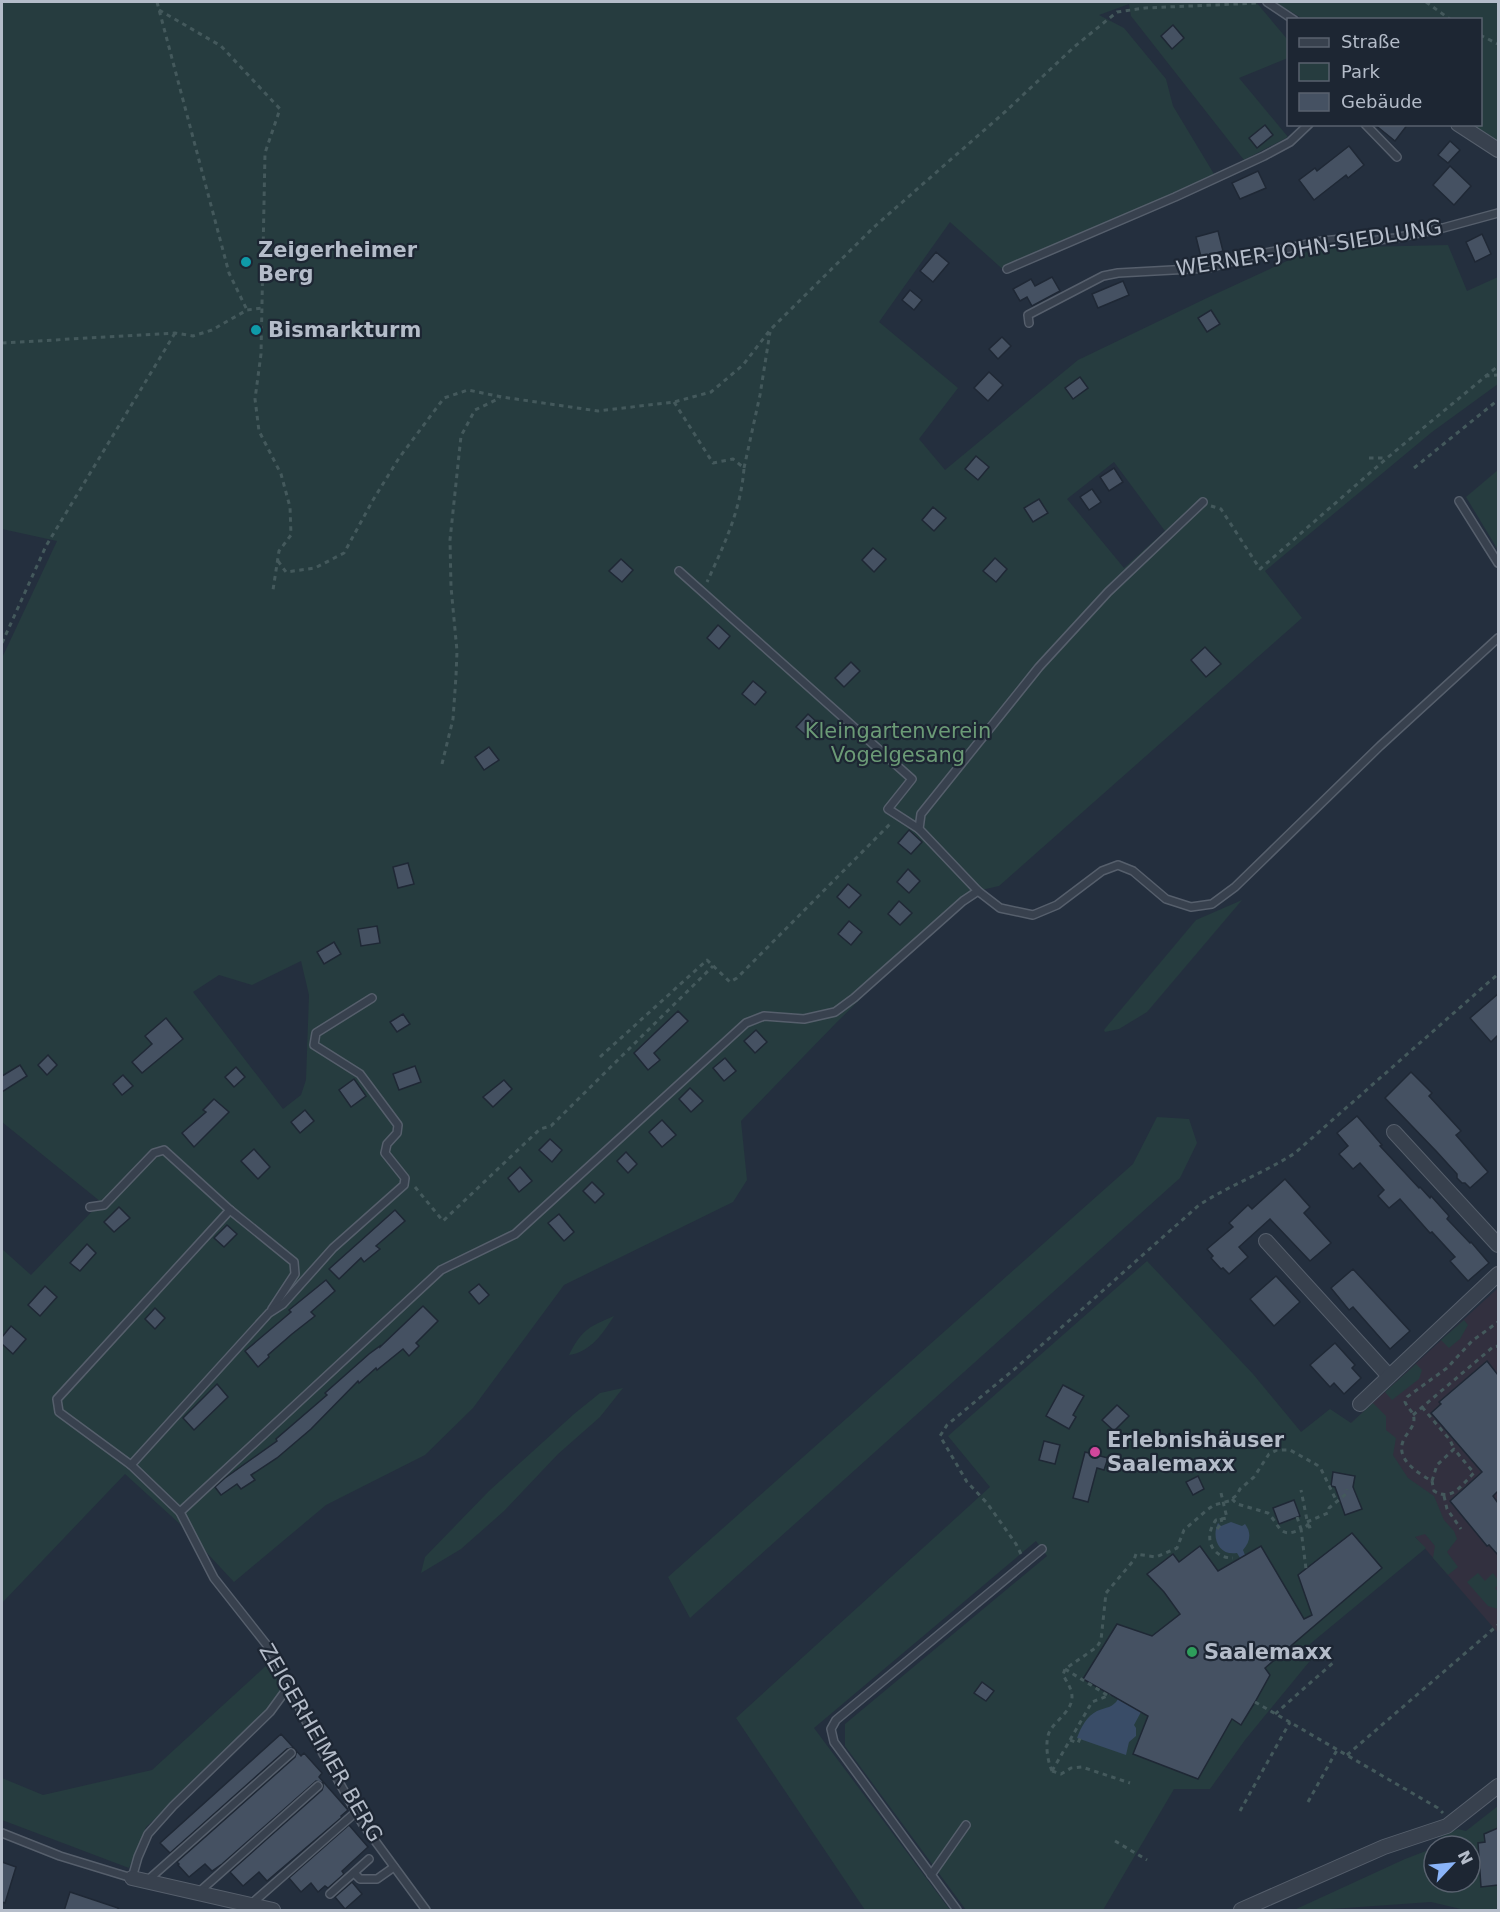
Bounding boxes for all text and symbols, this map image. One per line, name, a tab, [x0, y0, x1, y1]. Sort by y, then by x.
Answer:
legend	[1287, 18, 1482, 126]
text: Straße	[1341, 31, 1400, 52]
text: Park	[1341, 61, 1380, 82]
text: Gebäude	[1341, 91, 1422, 112]
street label: WERNER-JOHN-SIEDLUNG	[1174, 215, 1444, 281]
place label: Zeigerheimer Berg	[258, 238, 418, 286]
marker: Zeigerheimer Berg	[239, 255, 253, 269]
place label: Bismarkturm	[268, 318, 421, 342]
marker: Bismarkturm	[249, 323, 263, 337]
park label: Kleingartenverein Vogelgesang	[805, 719, 991, 767]
place label: Erlebnishäuser Saalemaxx	[1107, 1428, 1285, 1476]
marker: Erlebnishäuser Saalemaxx	[1088, 1445, 1102, 1459]
street label: ZEIGERHEIMER BERG	[254, 1640, 388, 1846]
place label: Saalemaxx	[1204, 1640, 1333, 1664]
marker: Saalemaxx	[1185, 1645, 1199, 1659]
north arrow	[1422, 1834, 1482, 1894]
text: N	[1454, 1847, 1477, 1868]

